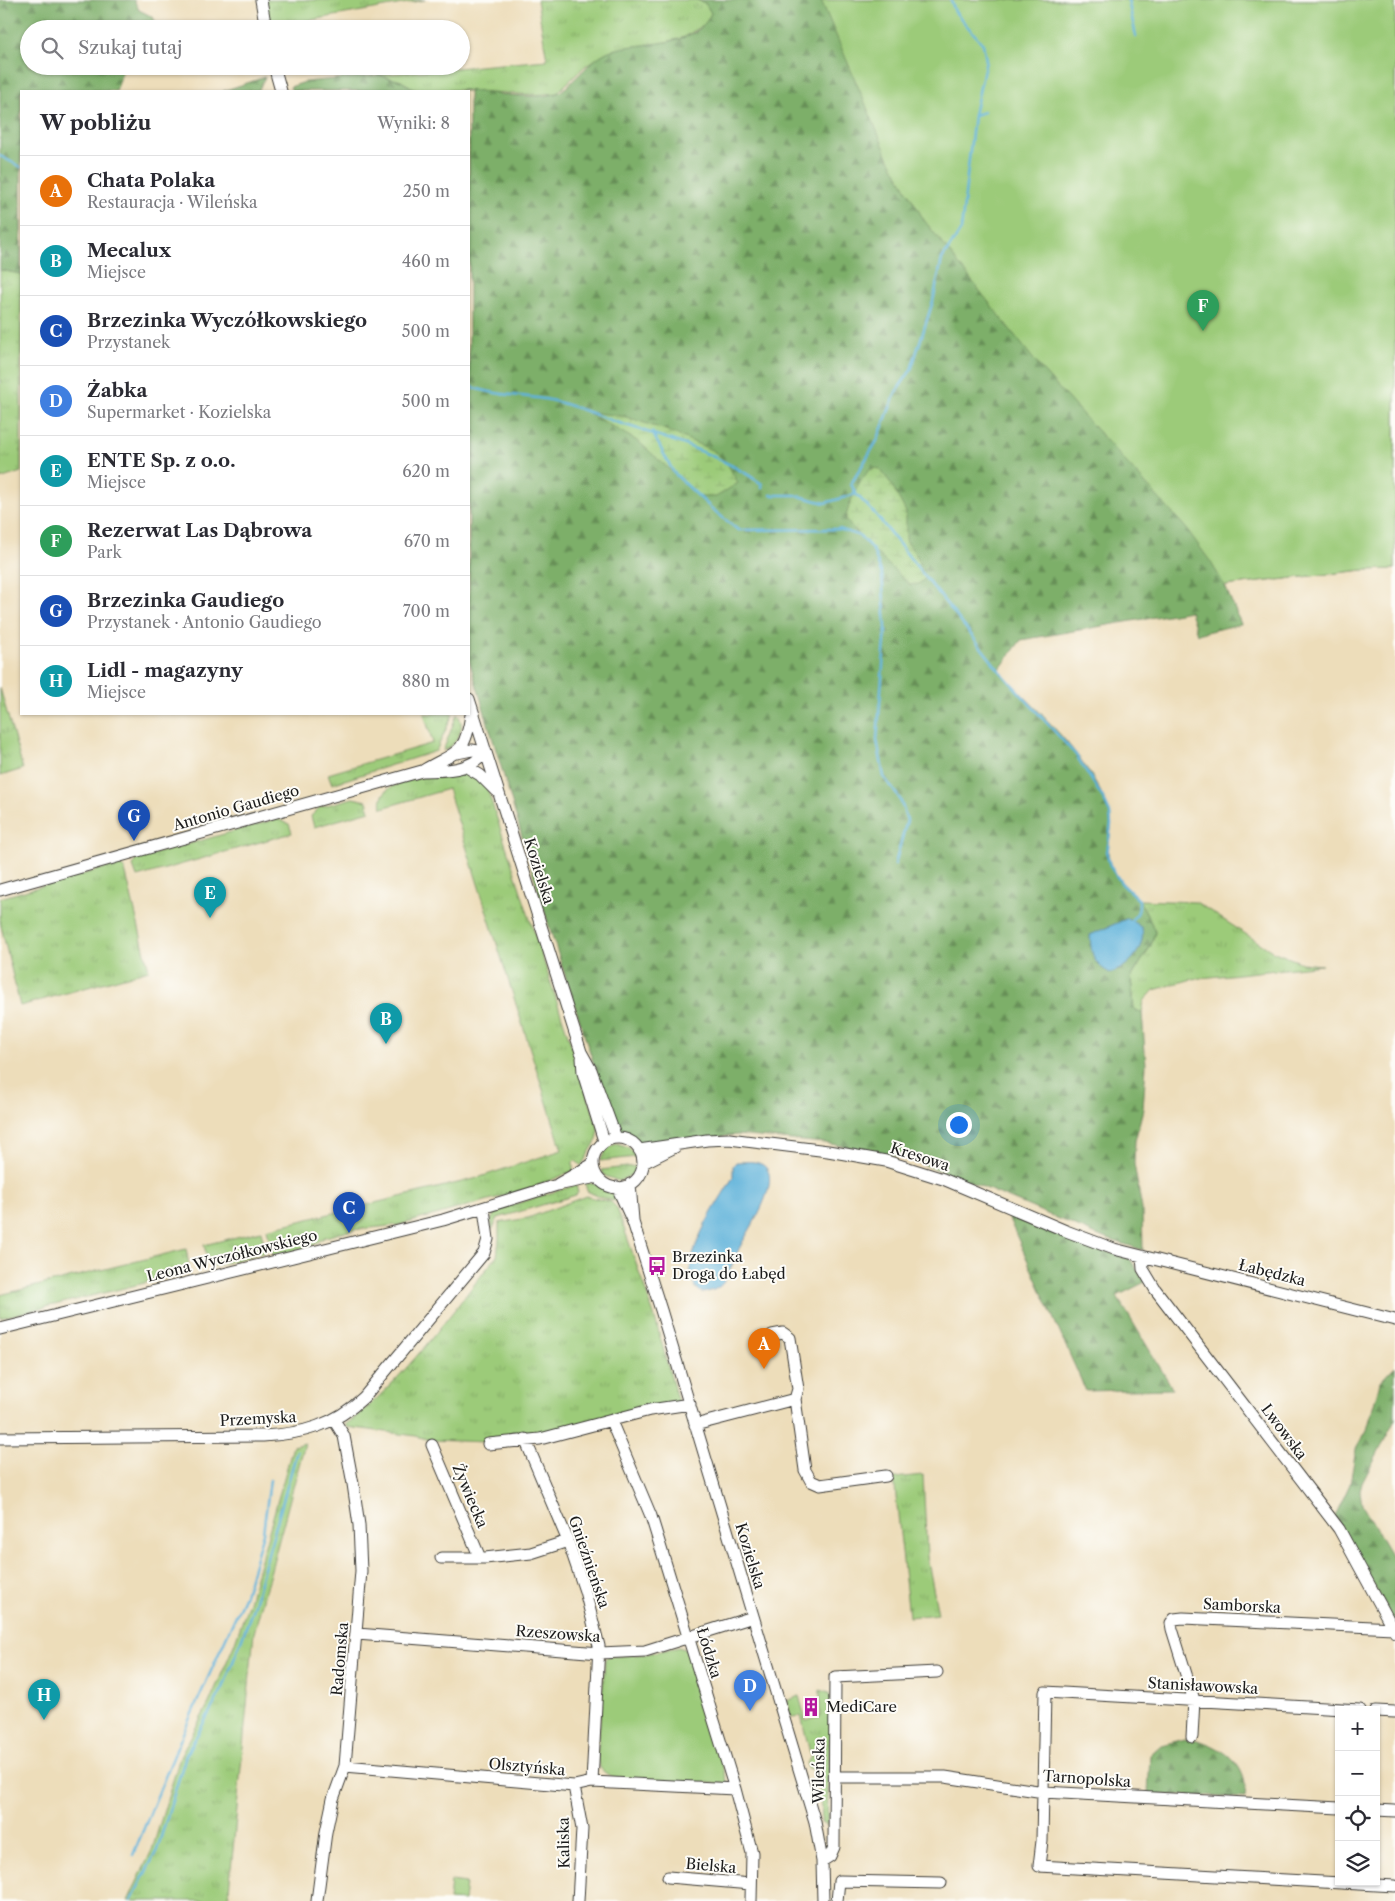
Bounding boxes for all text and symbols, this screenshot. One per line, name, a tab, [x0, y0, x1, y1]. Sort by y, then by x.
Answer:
search box	[20, 20, 470, 75]
icon: search	[38, 34, 66, 62]
text: Szukaj tutaj	[78, 36, 182, 59]
text: W pobliżu	[40, 110, 151, 135]
text: Wyniki: 8	[377, 113, 450, 133]
text: Chata Polaka	[87, 169, 215, 192]
text: A	[50, 181, 62, 201]
text: 250 m	[403, 181, 450, 201]
text: Restauracja · Wileńska	[87, 192, 257, 212]
text: Mecalux	[87, 239, 171, 262]
text: B	[50, 251, 62, 271]
text: 460 m	[402, 251, 450, 271]
text: Miejsce	[87, 262, 146, 282]
pin: F	[1187, 290, 1219, 331]
text: Brzezinka Wyczółkowskiego	[87, 309, 367, 332]
text: C	[50, 321, 62, 341]
text: 500 m	[402, 321, 450, 341]
text: Przystanek	[87, 332, 170, 352]
text: Żabka	[87, 379, 147, 402]
text: D	[49, 391, 63, 411]
text: 500 m	[402, 391, 450, 411]
text: Supermarket · Kozielska	[87, 402, 271, 422]
text: ENTE Sp. z o.o.	[87, 449, 235, 472]
text: E	[50, 461, 62, 481]
text: 620 m	[402, 461, 450, 481]
text: Miejsce	[87, 472, 146, 492]
text: Rezerwat Las Dąbrowa	[87, 519, 312, 542]
text: F	[51, 531, 61, 551]
text: 670 m	[404, 531, 450, 551]
text: Park	[87, 542, 122, 562]
text: Brzezinka Gaudiego	[87, 589, 284, 612]
text: G	[49, 601, 63, 621]
text: 700 m	[403, 601, 450, 621]
text: Przystanek · Antonio Gaudiego	[87, 612, 322, 632]
text: Lidl - magazyny	[87, 659, 243, 682]
text: H	[49, 671, 63, 691]
text: 880 m	[402, 671, 450, 691]
text: Miejsce	[87, 682, 146, 702]
street label: Antonio Gaudiego	[170, 780, 301, 835]
pin: G	[118, 800, 150, 841]
street label: Kozielska	[520, 835, 559, 906]
pin: E	[194, 877, 226, 918]
pin: B	[370, 1003, 402, 1044]
your location	[946, 1112, 972, 1138]
street label: Kresowa	[888, 1138, 952, 1175]
pin: C	[333, 1192, 365, 1233]
street label: Leona Wyczółkowskiego	[145, 1225, 319, 1286]
place label: Brzezinka Droga do Łabęd	[672, 1247, 786, 1283]
bus stop icon: Brzezinka Droga do Łabęd	[646, 1255, 668, 1277]
street label: Łabędzka	[1237, 1255, 1308, 1290]
pin: A	[748, 1328, 780, 1369]
street label: Lwowska	[1257, 1400, 1312, 1463]
street label: Przemyska	[219, 1407, 297, 1430]
street label: Żywiecka	[449, 1461, 492, 1531]
street label: Gnieźnieńska	[565, 1513, 614, 1611]
street label: Kozielska	[731, 1520, 770, 1591]
street label: Samborska	[1202, 1594, 1282, 1617]
street label: Radomska	[327, 1621, 352, 1697]
street label: Rzeszowska	[515, 1621, 601, 1646]
street label: Łódzka	[693, 1625, 726, 1681]
pin: D	[734, 1670, 766, 1711]
street label: Stanisławowska	[1147, 1673, 1259, 1698]
pin: H	[28, 1679, 60, 1720]
building icon: MediCare	[800, 1696, 822, 1718]
place label: MediCare	[826, 1697, 897, 1716]
map controls	[1335, 1706, 1380, 1886]
button: +	[1335, 1706, 1380, 1751]
street label: Wileńska	[808, 1738, 829, 1805]
button: −	[1335, 1751, 1380, 1796]
street label: Olsztyńska	[488, 1754, 566, 1779]
street label: Tarnopolska	[1042, 1766, 1132, 1791]
button: locate	[1335, 1796, 1380, 1841]
street label: Kaliska	[554, 1817, 573, 1869]
button: layers	[1335, 1841, 1380, 1886]
street label: Bielska	[685, 1854, 737, 1877]

